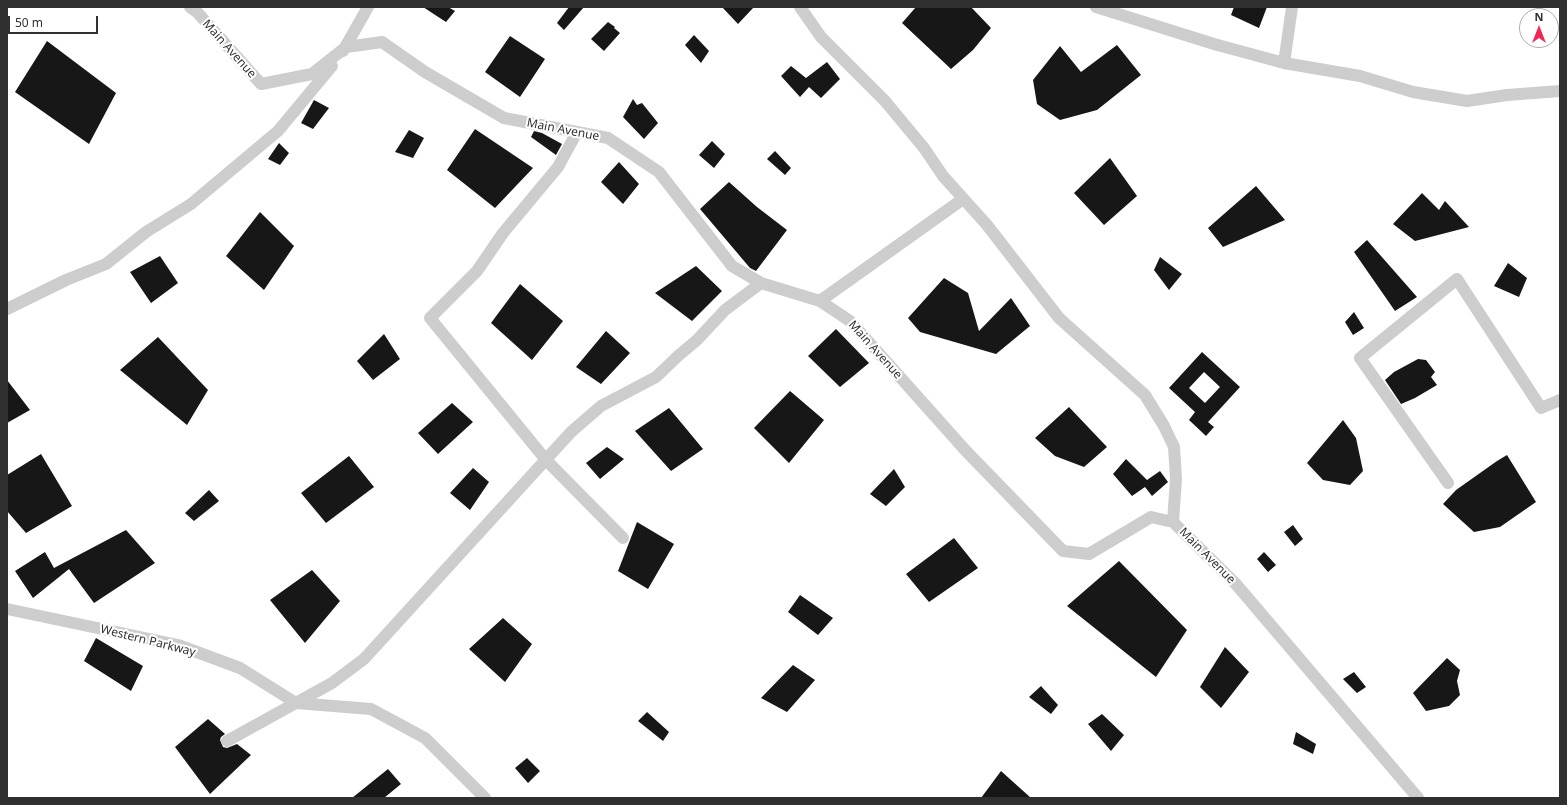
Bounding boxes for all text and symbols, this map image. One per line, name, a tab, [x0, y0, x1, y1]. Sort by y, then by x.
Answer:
scale bar	[10, 8, 100, 34]
north arrow	[1519, 8, 1559, 48]
text: N	[1535, 9, 1543, 24]
text: 50 m	[15, 14, 43, 31]
street label: Main Avenue	[199, 17, 259, 81]
street label: Main Avenue	[526, 116, 600, 144]
street label: Main Avenue	[845, 318, 905, 382]
street label: Main Avenue	[1176, 525, 1238, 587]
street label: Western Parkway	[99, 622, 197, 660]

